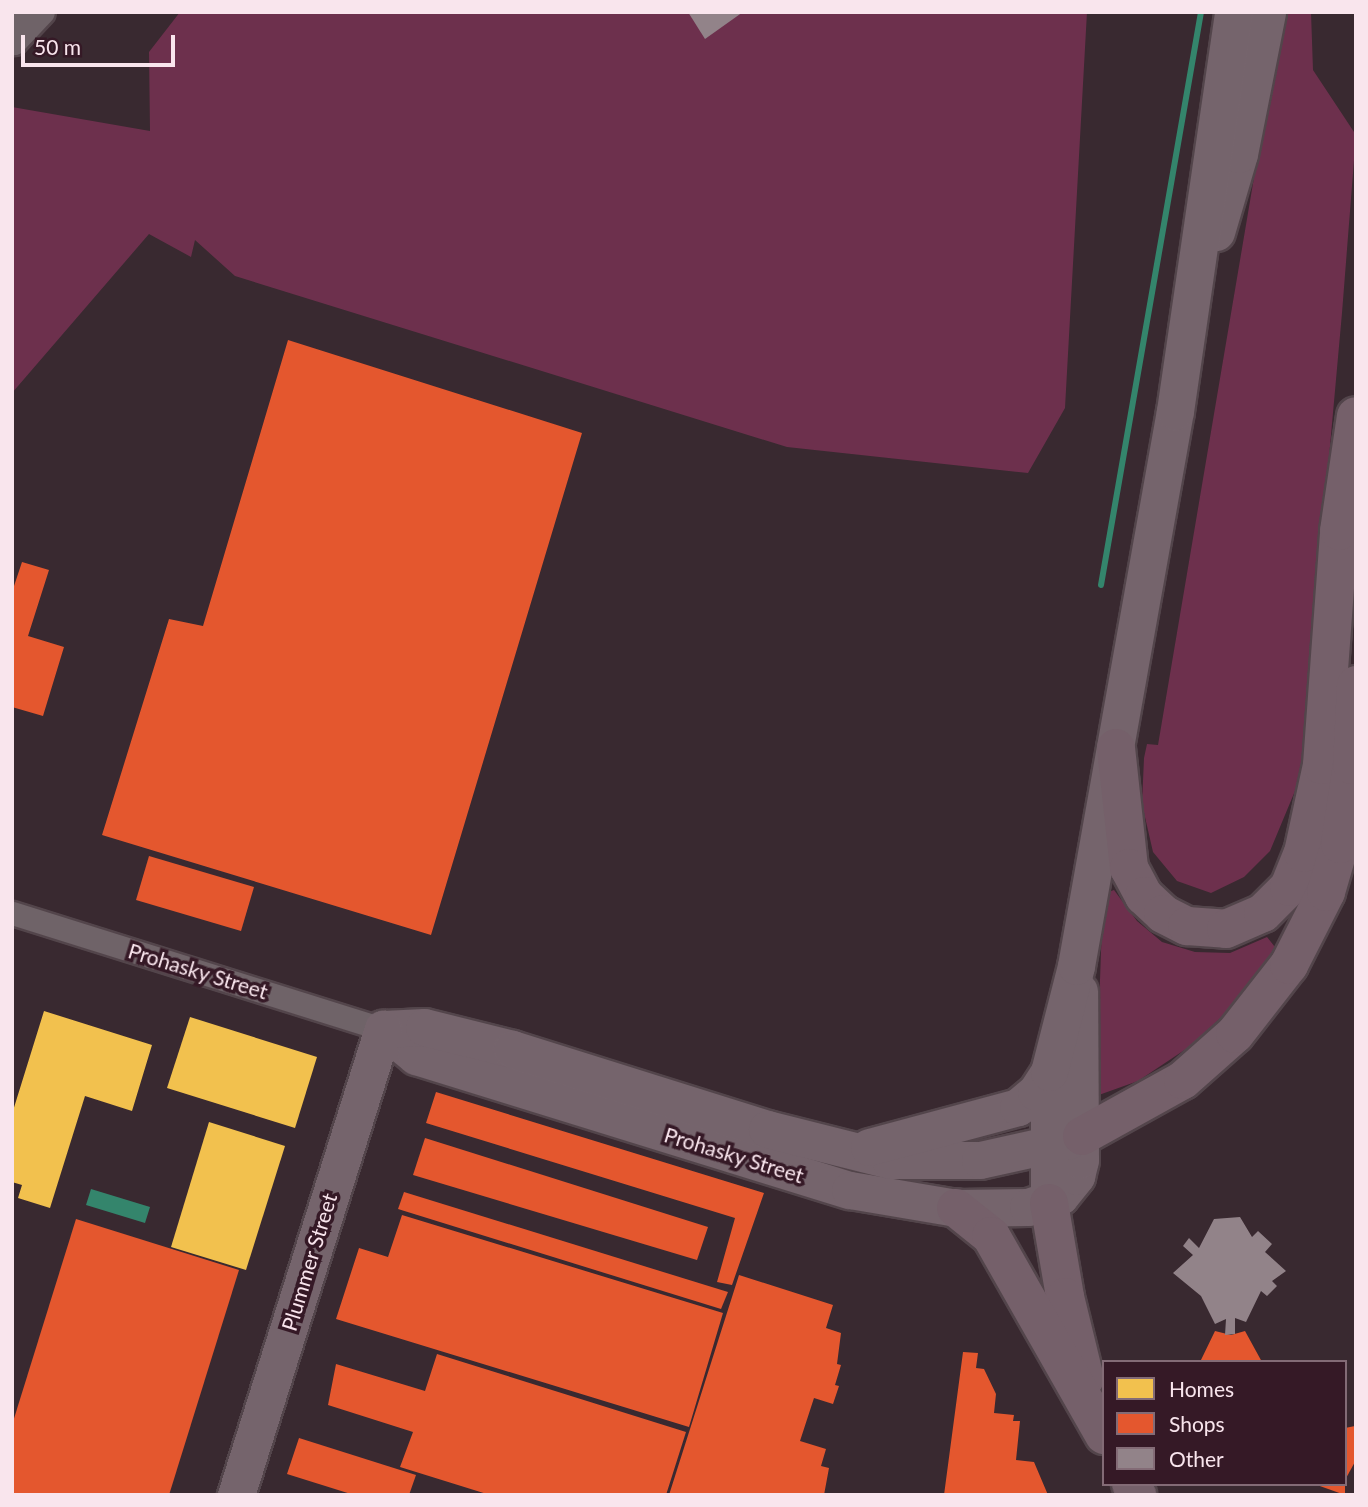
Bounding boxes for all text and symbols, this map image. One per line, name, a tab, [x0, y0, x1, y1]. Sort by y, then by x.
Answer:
scale bar	[24, 21, 178, 65]
text: 50 m	[34, 34, 81, 59]
street label: Prohasky Street	[125, 938, 271, 1004]
street label: Prohasky Street	[661, 1122, 807, 1188]
street label: Plummer Street	[276, 1190, 342, 1334]
legend	[1102, 1360, 1347, 1486]
text: Homes	[1169, 1376, 1234, 1401]
text: Shops	[1169, 1411, 1225, 1436]
text: Other	[1169, 1446, 1224, 1471]

